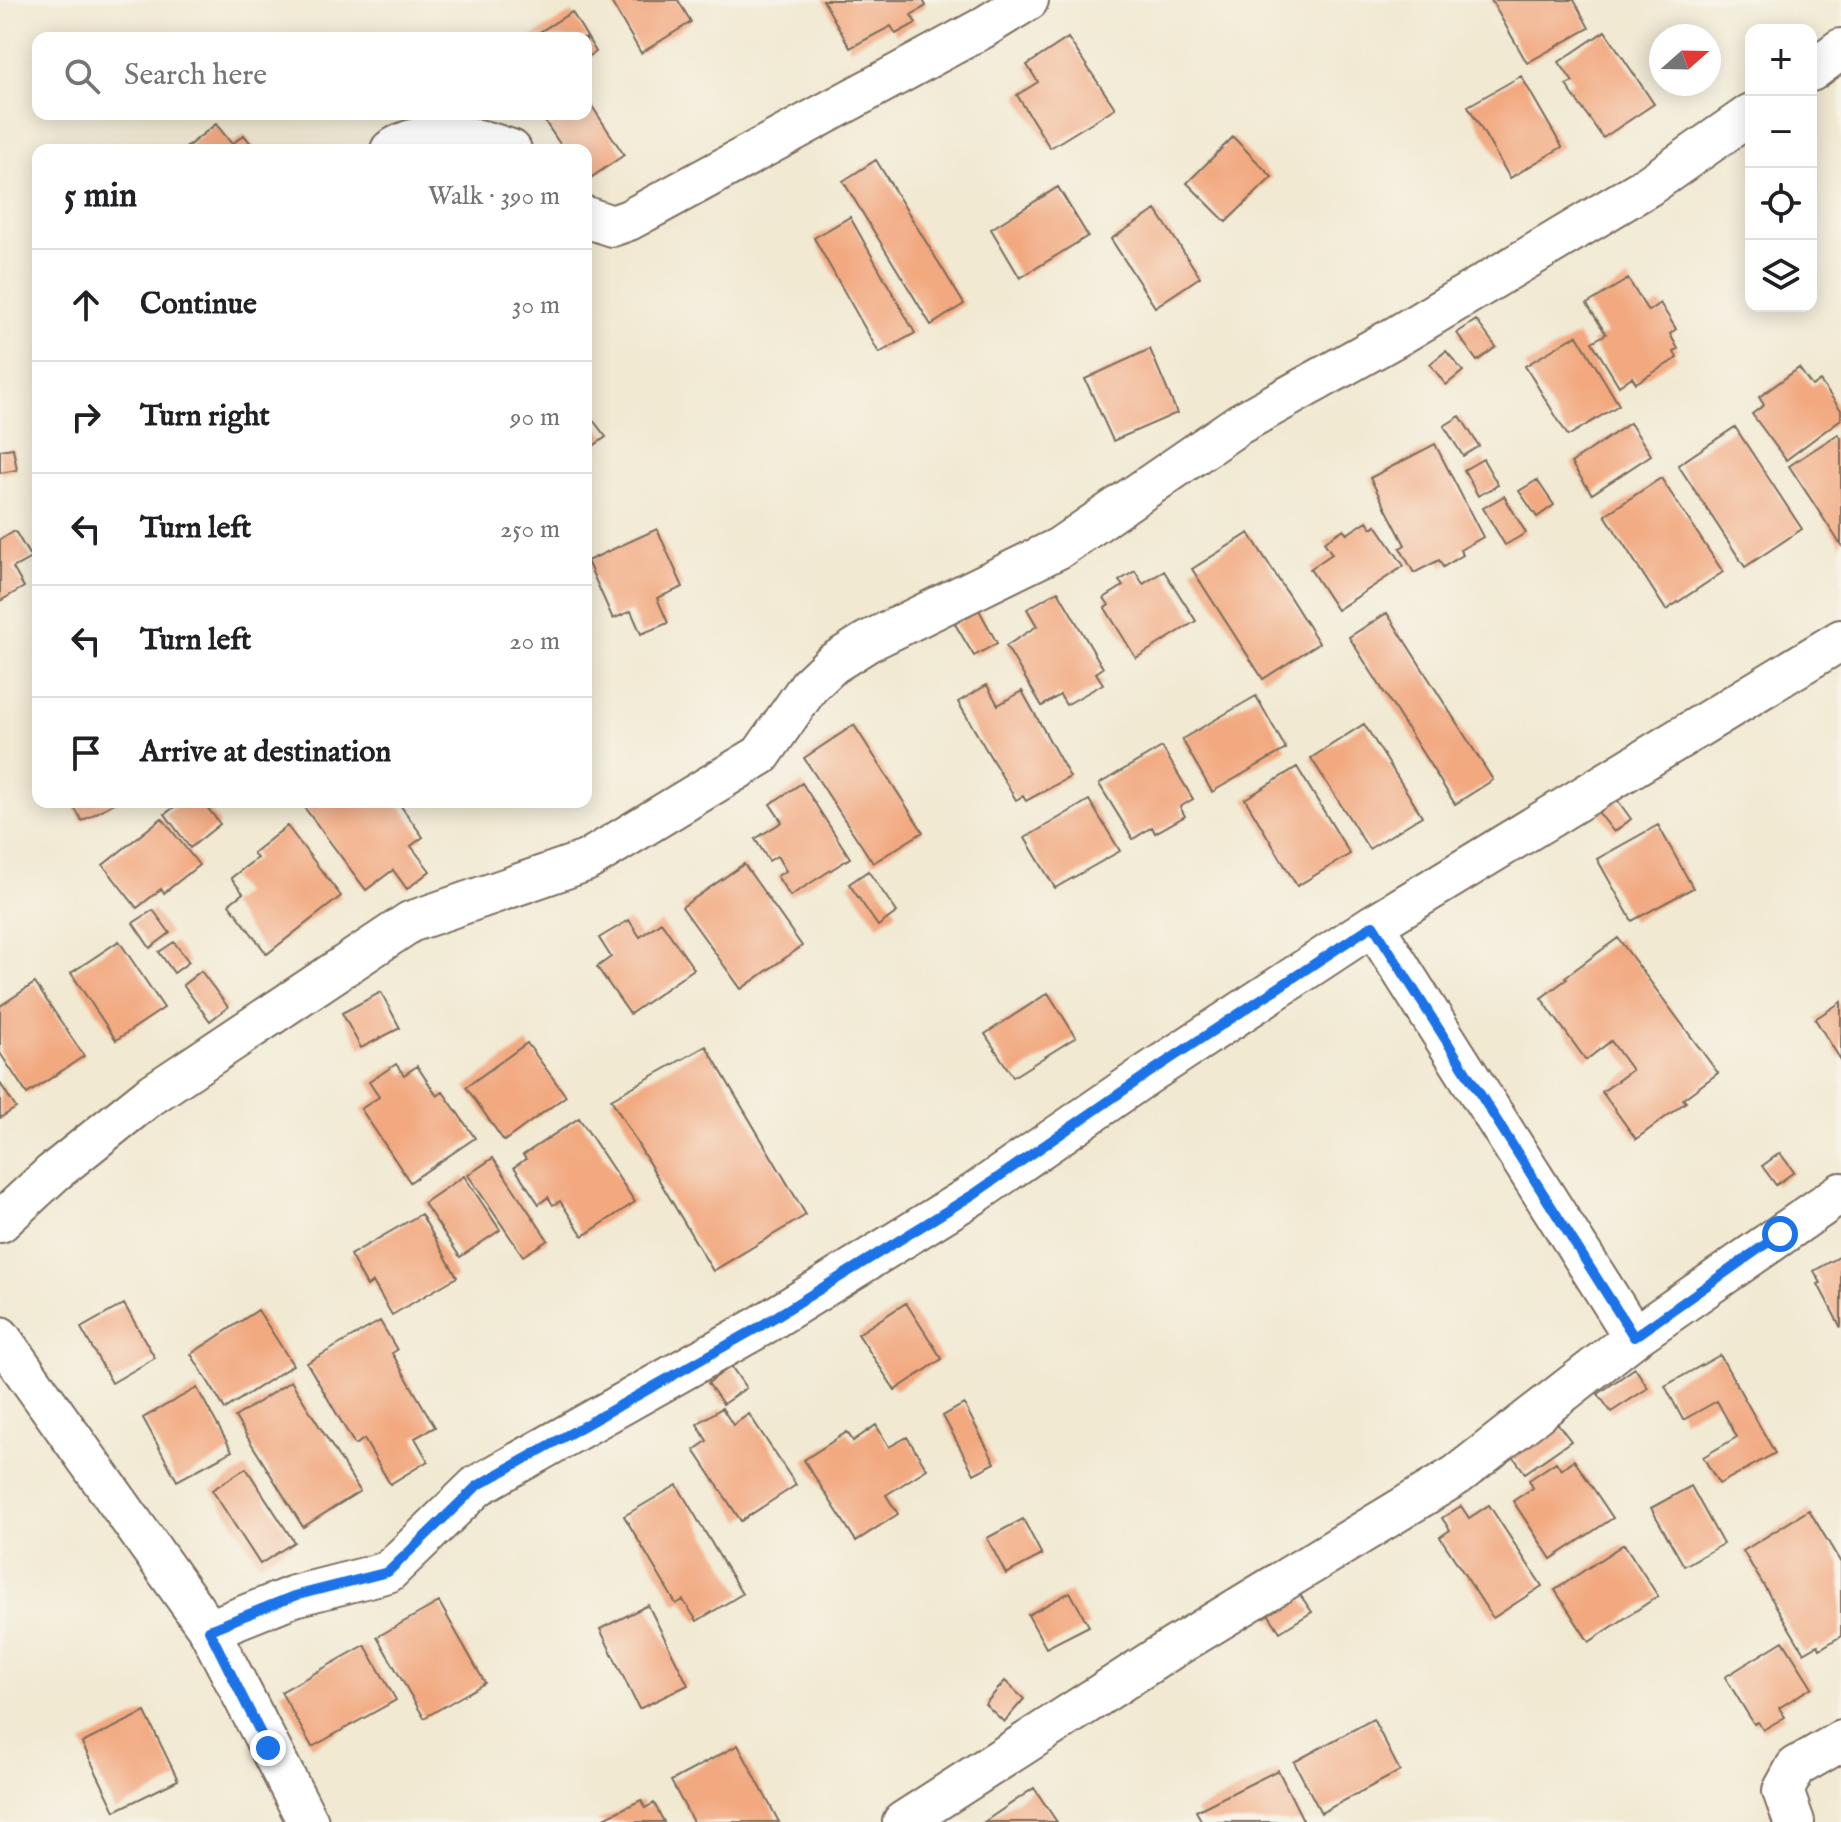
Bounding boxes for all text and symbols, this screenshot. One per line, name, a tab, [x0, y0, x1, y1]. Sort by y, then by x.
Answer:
north arrow	[1649, 24, 1721, 96]
map controls	[1745, 24, 1817, 312]
button: +	[1745, 24, 1817, 96]
search box	[32, 32, 592, 120]
icon: search	[60, 54, 104, 98]
text: Search here	[124, 57, 267, 95]
button: −	[1745, 96, 1817, 168]
button: locate	[1745, 168, 1817, 240]
text: 5 min	[64, 175, 137, 218]
text: Walk · 390 m	[428, 180, 560, 213]
button: layers	[1745, 240, 1817, 312]
icon: ahead	[64, 283, 108, 327]
text: Continue	[140, 286, 257, 324]
text: 30 m	[512, 289, 560, 322]
icon: right	[64, 395, 108, 439]
text: Turn right	[140, 398, 270, 436]
text: 90 m	[510, 401, 560, 434]
icon: left	[64, 507, 108, 551]
text: Turn left	[140, 510, 251, 548]
text: 250 m	[500, 513, 560, 546]
icon: left	[64, 619, 108, 663]
text: Turn left	[140, 622, 251, 660]
text: 20 m	[509, 625, 560, 658]
icon: arrive	[64, 731, 108, 775]
text: Arrive at destination	[140, 734, 391, 772]
route start	[1762, 1216, 1798, 1252]
route end	[250, 1730, 286, 1766]

